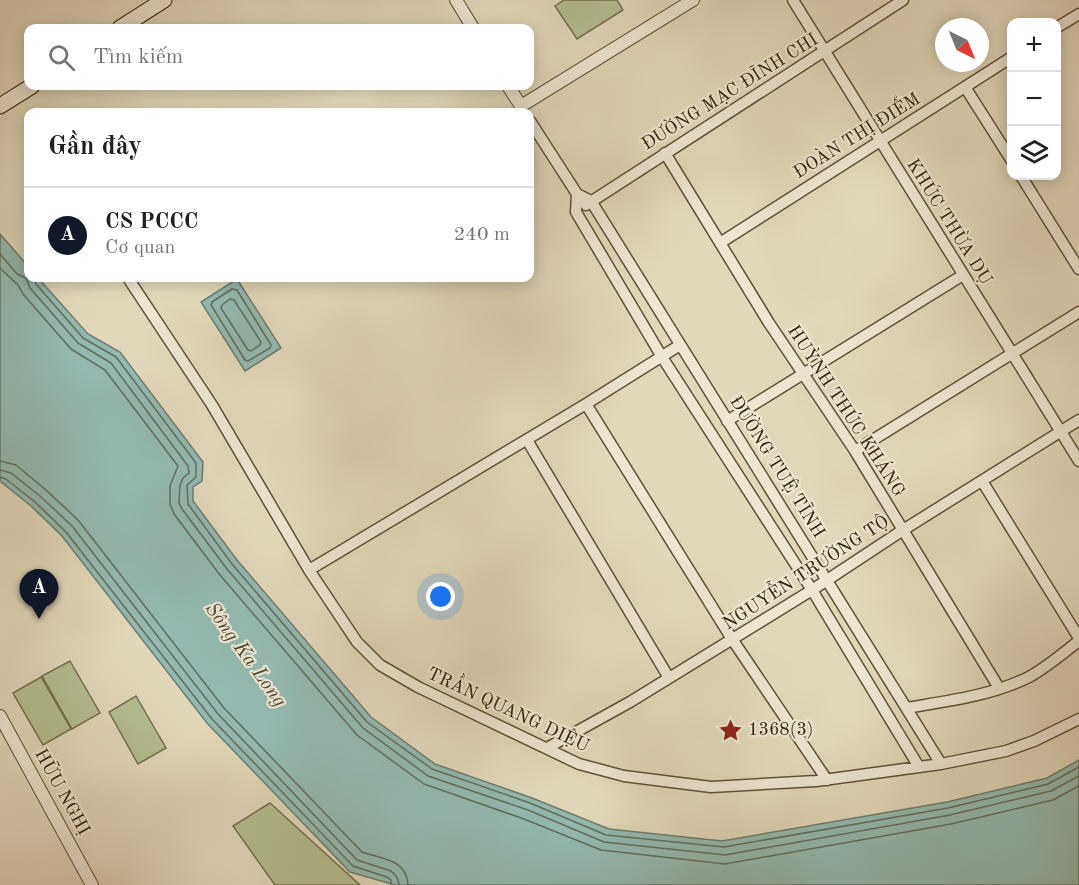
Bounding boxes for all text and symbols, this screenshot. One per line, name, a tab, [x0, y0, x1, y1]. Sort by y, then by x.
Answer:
north arrow	[935, 18, 989, 72]
map controls	[1007, 18, 1061, 180]
button: +	[1007, 18, 1061, 72]
search box	[24, 24, 534, 90]
street label: ĐƯỜNG MẠC ĐĨNH CHI	[636, 26, 821, 154]
icon: search	[45, 41, 78, 74]
text: Tìm kiếm	[93, 46, 183, 68]
button: −	[1007, 72, 1061, 126]
street label: ĐOÀN THỊ ĐIỂM	[787, 84, 924, 182]
button: layers	[1007, 126, 1061, 180]
text: Gần đây	[48, 134, 142, 160]
street label: KHÚC THỪA DỤ	[903, 153, 999, 288]
text: CS PCCC	[105, 211, 198, 233]
text: A	[60, 225, 75, 245]
text: 240 m	[454, 225, 510, 245]
text: Cơ quan	[105, 238, 175, 258]
street label: HUỲNH THÚC KHÁNG	[784, 319, 912, 500]
street label: ĐƯỜNG TUỆ TĨNH	[726, 390, 832, 541]
street label: NGUYỄN TRƯỜNG TỘ	[716, 507, 892, 633]
pin: A	[20, 570, 58, 619]
your location	[426, 582, 455, 611]
water label: Sông Ka Long	[201, 599, 290, 711]
street label: TRẦN QUANG DIỆU	[424, 658, 595, 755]
place icon: 1368(3)	[717, 717, 743, 743]
place label: 1368(3)	[748, 720, 814, 739]
street label: HỮU NGHỊ	[31, 743, 97, 838]

